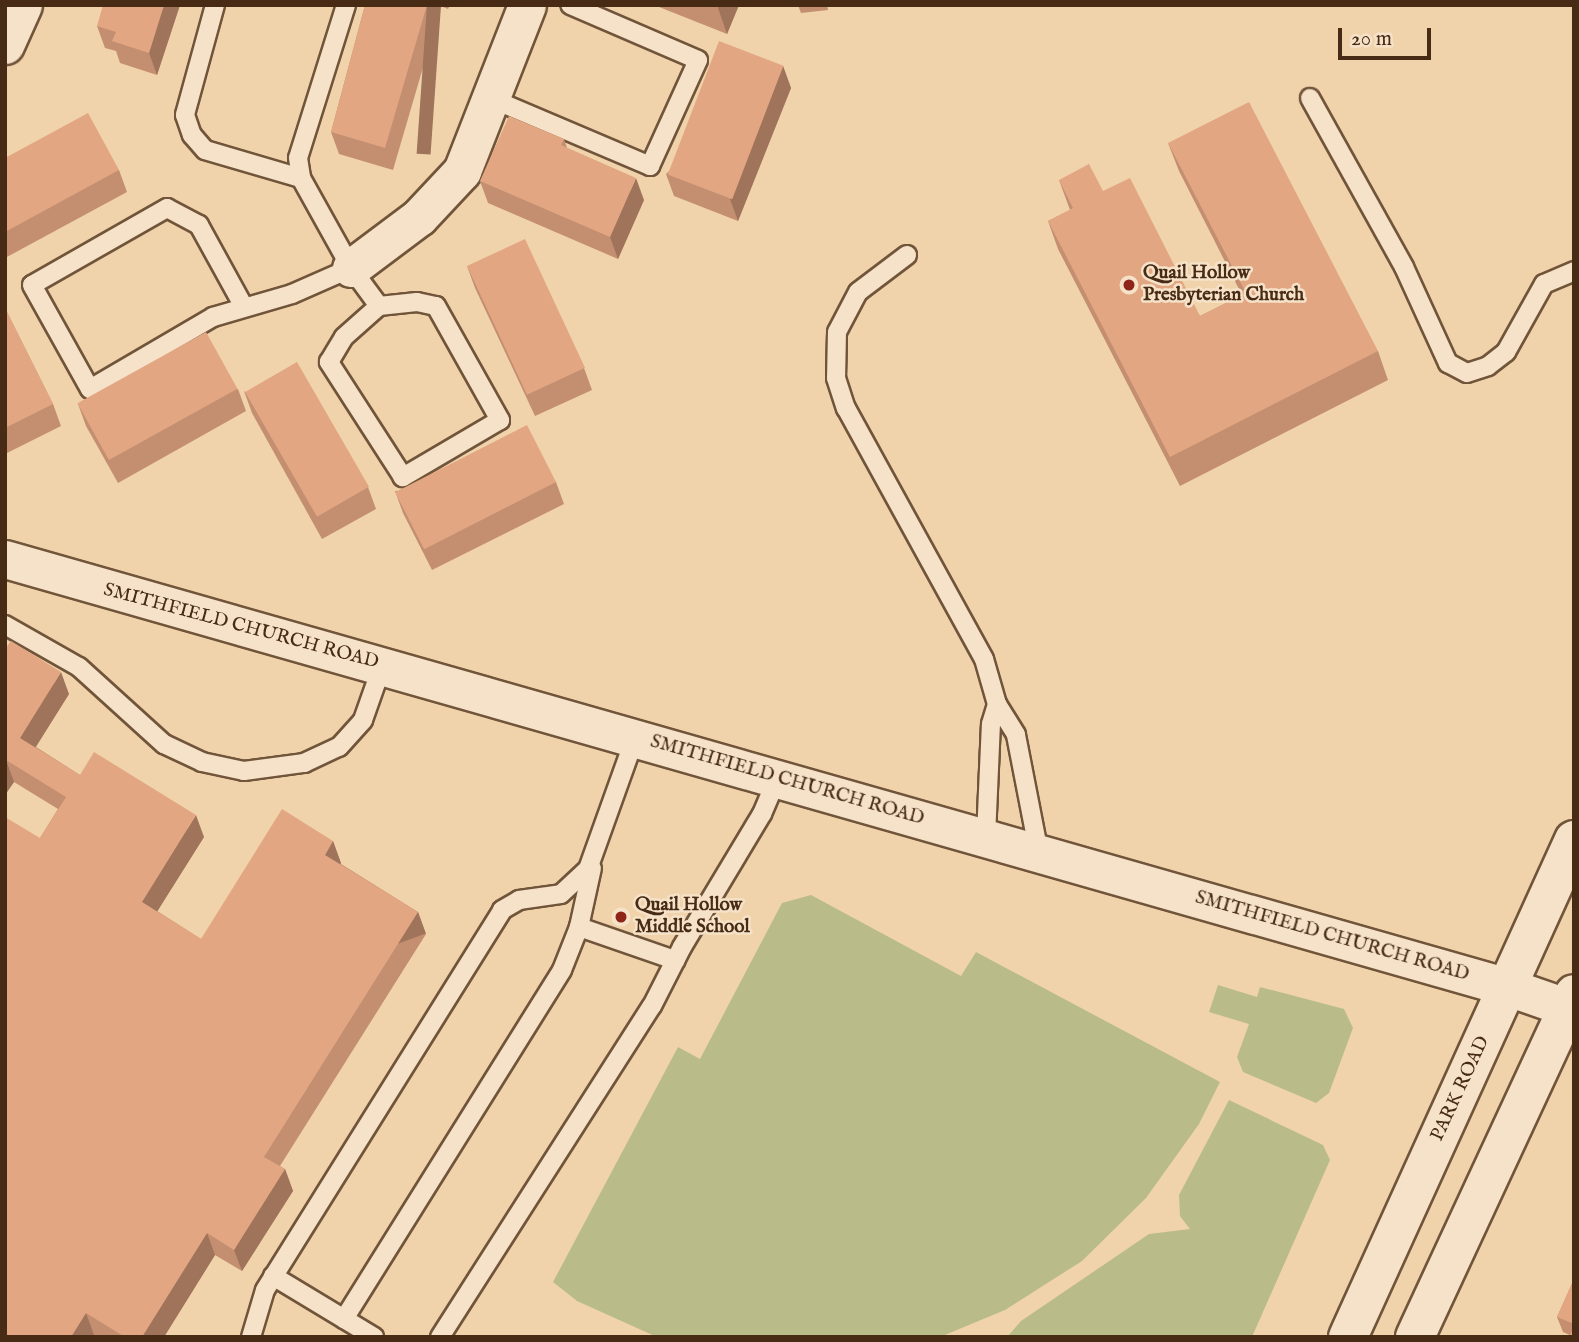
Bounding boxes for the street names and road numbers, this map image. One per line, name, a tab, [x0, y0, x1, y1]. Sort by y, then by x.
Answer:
street label: SMITHFIELD CHURCH ROAD	[101, 579, 381, 675]
street label: SMITHFIELD CHURCH ROAD	[647, 731, 927, 831]
street label: SMITHFIELD CHURCH ROAD	[1192, 887, 1472, 987]
street label: PARK ROAD	[1427, 1033, 1495, 1145]

